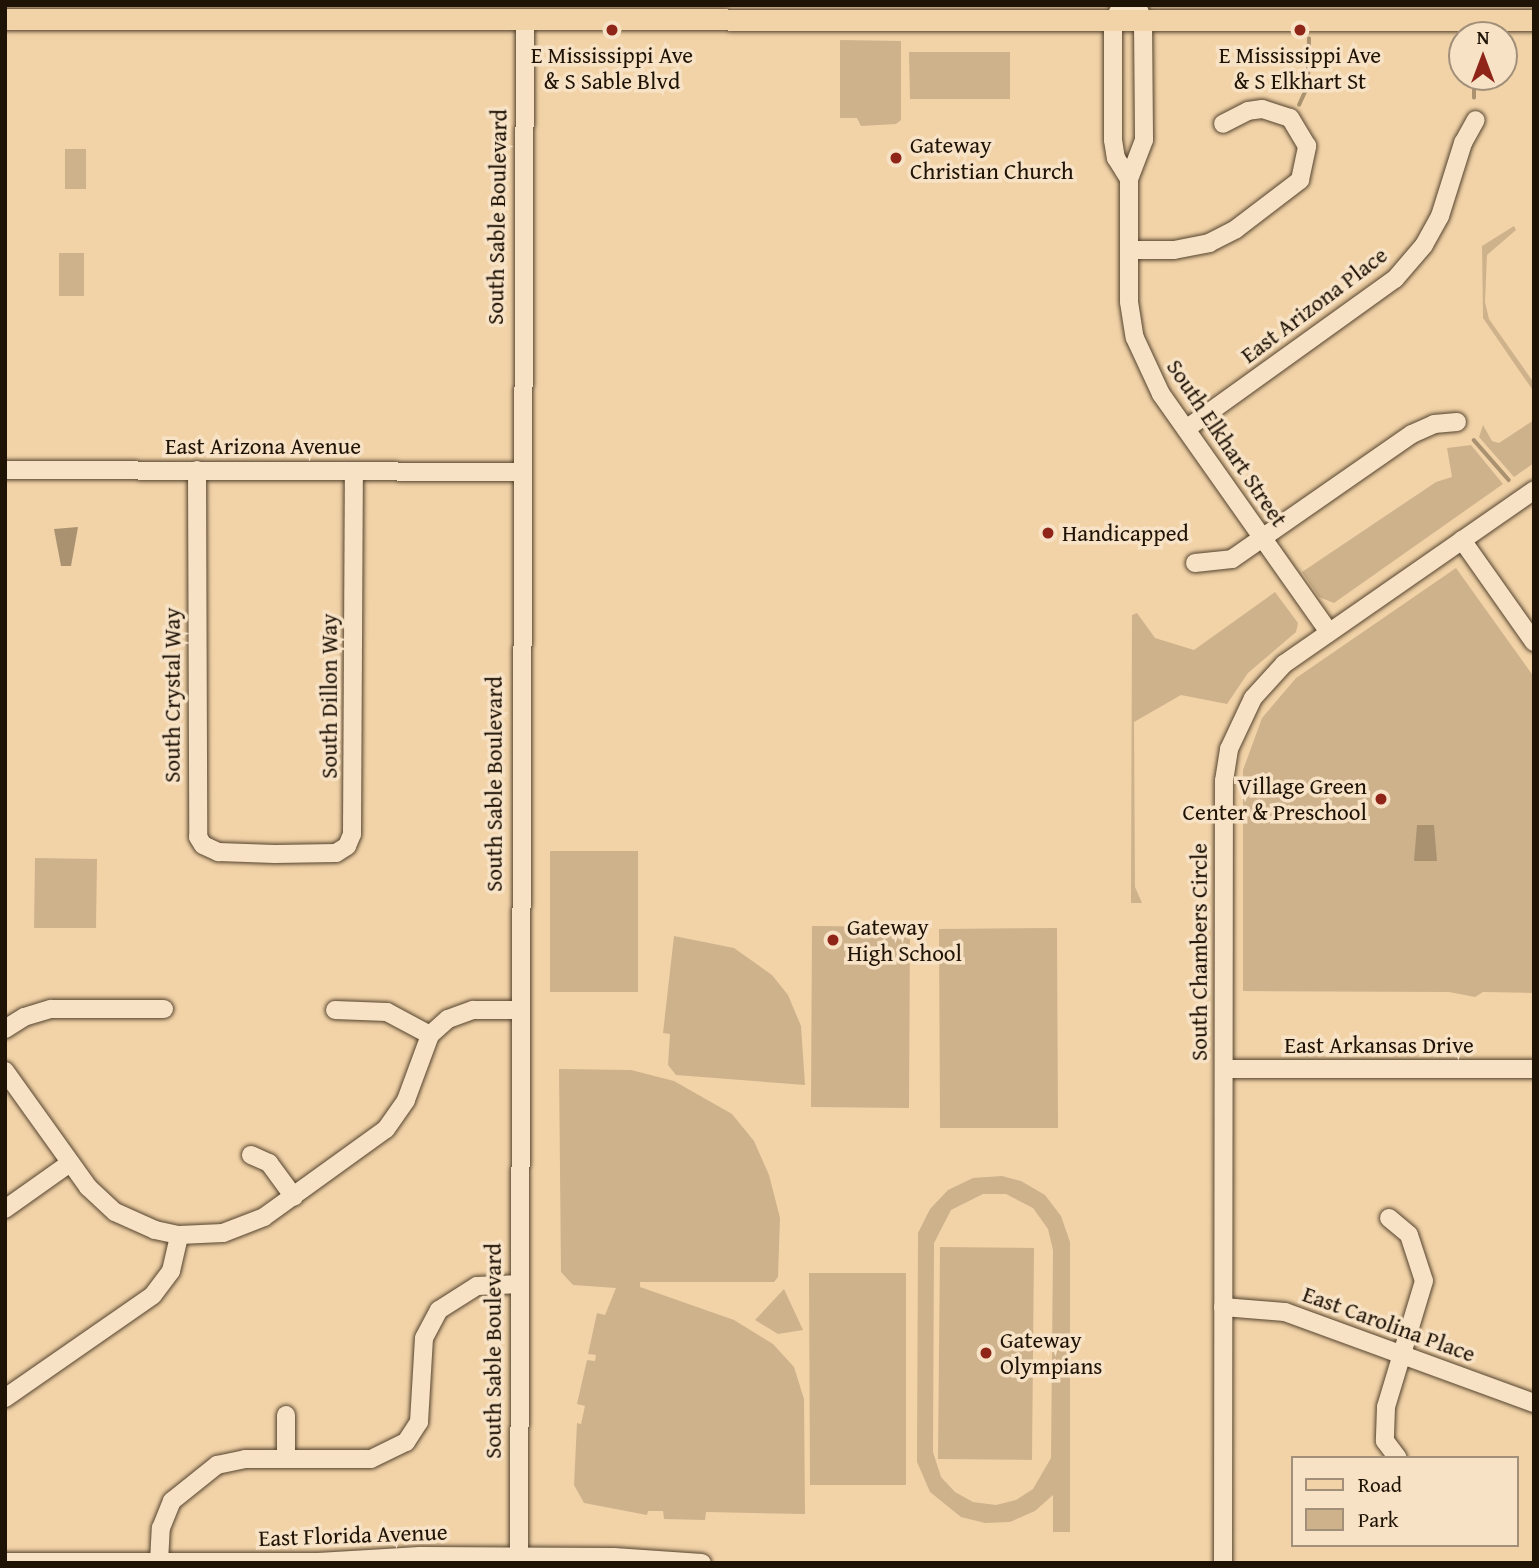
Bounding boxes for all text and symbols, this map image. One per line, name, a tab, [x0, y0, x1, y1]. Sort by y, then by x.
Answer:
north arrow	[1448, 21, 1518, 91]
marker: E Mississippi Ave & S Sable Blvd	[604, 22, 620, 38]
marker: E Mississippi Ave & S Elkhart St	[1292, 22, 1308, 38]
text: N	[1477, 23, 1489, 51]
place label: E Mississippi Ave & S Sable Blvd	[531, 41, 693, 95]
place label: E Mississippi Ave & S Elkhart St	[1219, 41, 1381, 95]
street label: South Sable Boulevard	[481, 109, 513, 325]
place label: Gateway Christian Church	[910, 131, 1074, 185]
marker: Gateway Christian Church	[888, 150, 904, 166]
street label: East Arizona Place	[1235, 241, 1393, 369]
street label: South Elkhart Street	[1161, 354, 1293, 532]
street label: East Arizona Avenue	[165, 432, 361, 460]
place label: Handicapped	[1062, 519, 1189, 547]
marker: Handicapped	[1040, 525, 1056, 541]
street label: South Crystal Way	[158, 607, 186, 783]
street label: South Dillon Way	[315, 613, 343, 779]
street label: South Sable Boulevard	[480, 676, 508, 892]
place label: Village Green Center & Preschool	[1183, 772, 1367, 826]
marker: Village Green Center & Preschool	[1373, 791, 1389, 807]
street label: South Chambers Circle	[1185, 843, 1213, 1061]
place label: Gateway High School	[847, 913, 962, 967]
marker: Gateway High School	[825, 932, 841, 948]
street label: East Arkansas Drive	[1284, 1031, 1474, 1059]
street label: South Sable Boulevard	[479, 1243, 507, 1459]
street label: East Carolina Place	[1299, 1280, 1479, 1368]
place label: Gateway Olympians	[1000, 1326, 1102, 1380]
marker: Gateway Olympians	[978, 1345, 994, 1361]
legend	[1290, 1456, 1518, 1547]
text: Road	[1358, 1469, 1402, 1500]
text: Park	[1358, 1504, 1399, 1535]
street label: East Florida Avenue	[258, 1518, 448, 1552]

